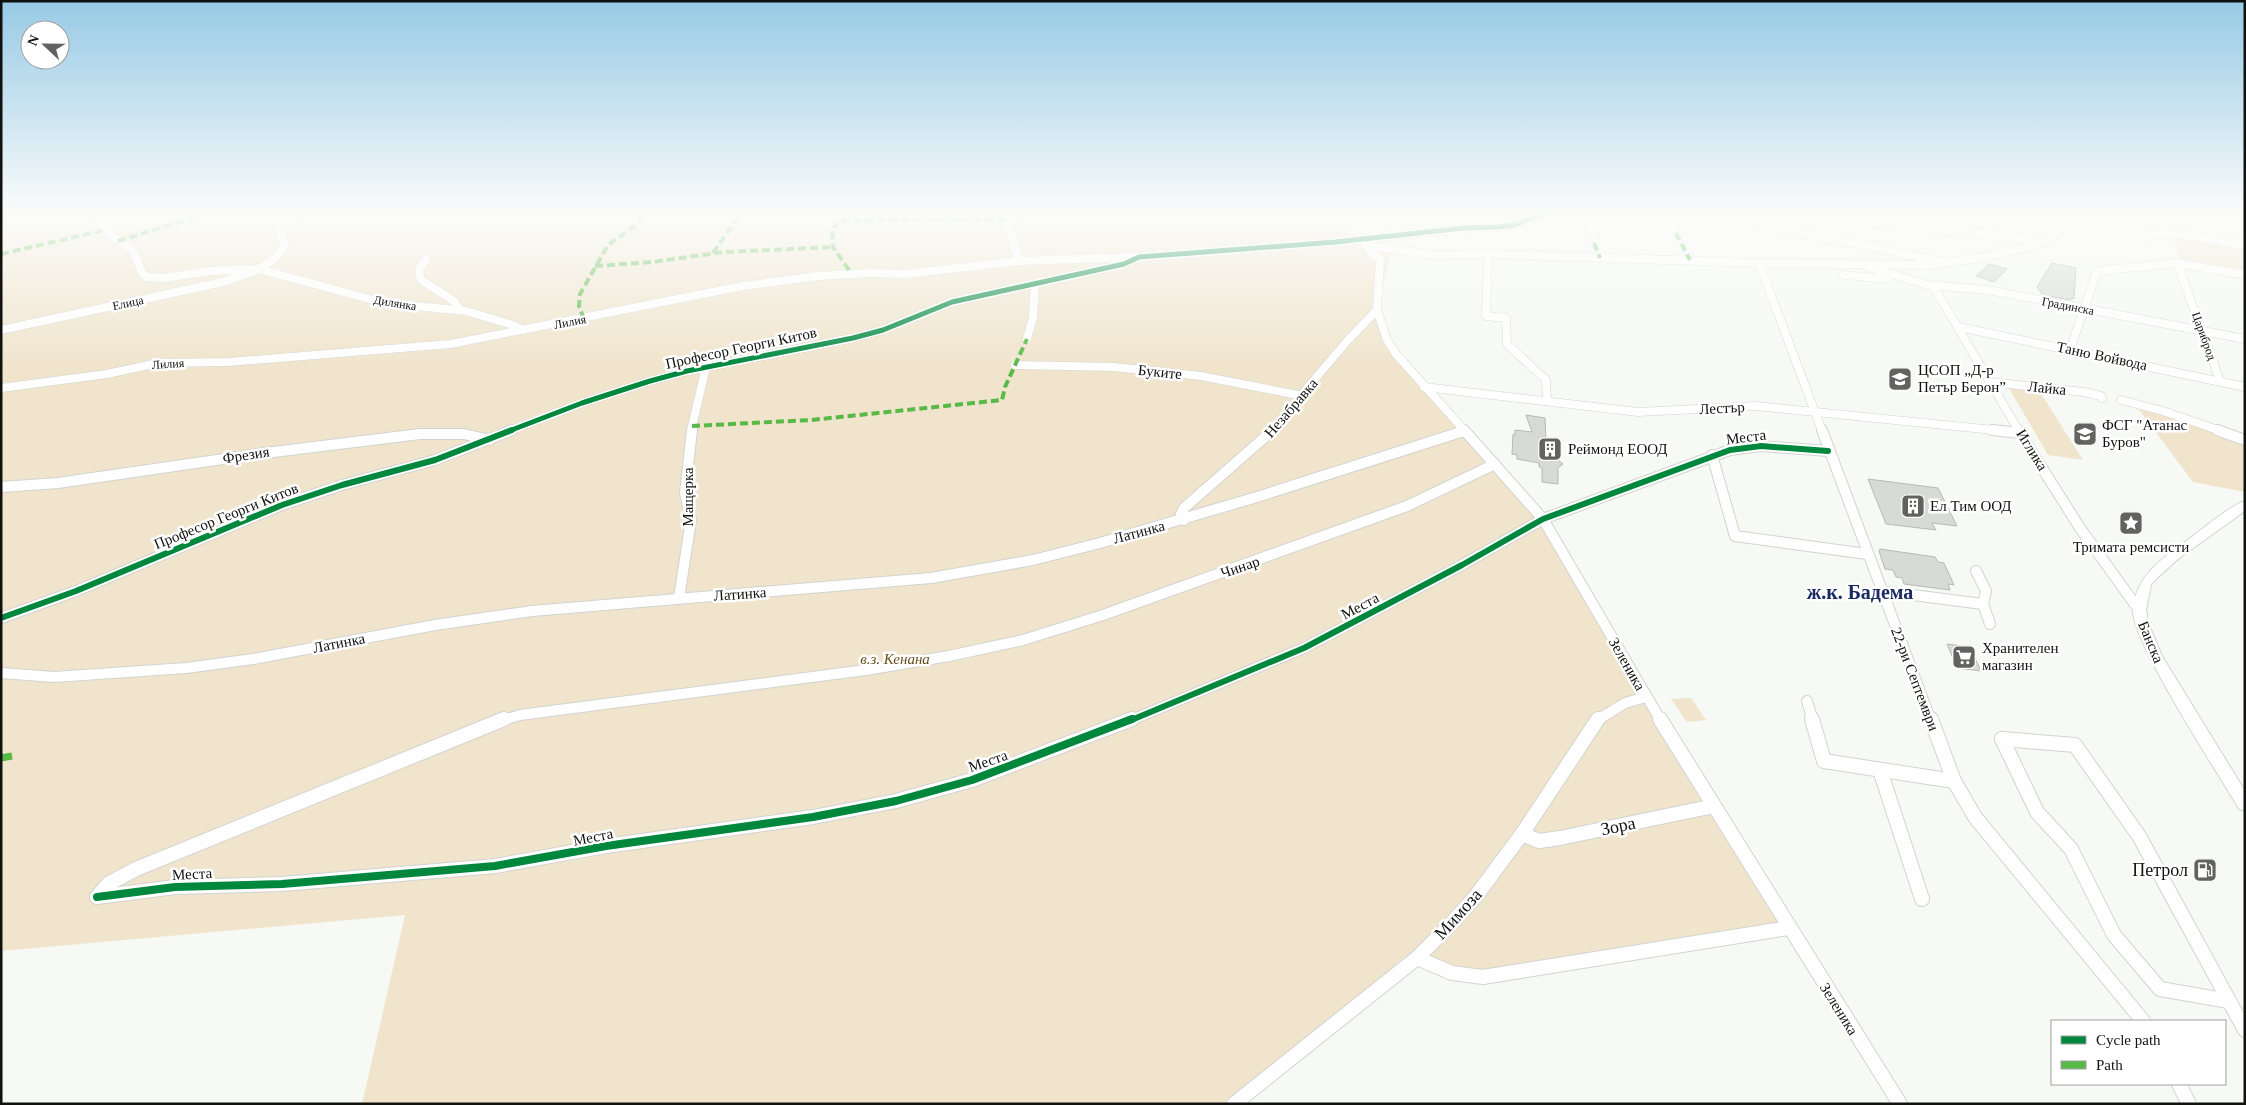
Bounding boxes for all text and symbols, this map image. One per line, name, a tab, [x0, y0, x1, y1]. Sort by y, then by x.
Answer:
north arrow	[20, 20, 70, 70]
text: N	[25, 33, 42, 48]
street label: Елица	[111, 293, 146, 313]
street label: Дилянка	[372, 293, 418, 313]
street label: Градинска	[2041, 294, 2096, 318]
street label: Цариброд	[2189, 310, 2219, 362]
street label: Лилия	[553, 312, 588, 332]
street label: Професор Георги Китов	[664, 324, 818, 372]
street label: Таню Войвода	[2055, 339, 2149, 373]
street label: Лилия	[151, 356, 185, 372]
street label: Буките	[1137, 362, 1183, 382]
place label: ЦСОП „Д-р Петър Берон”	[1918, 362, 2006, 395]
school or university icon: ЦСОП „Д-р Петър Берон”	[1887, 366, 1913, 392]
street label: Незабравка	[1261, 375, 1321, 441]
street label: Лайка	[2027, 378, 2067, 398]
street label: Лестър	[1699, 399, 1745, 417]
place label: ФСГ "Атанас Буров"	[2102, 417, 2188, 450]
school or university icon: ФСГ "Атанас Буров"	[2072, 421, 2098, 447]
street label: Иглика	[2013, 426, 2051, 474]
street label: Места	[1725, 427, 1767, 447]
building icon: Реймонд ЕООД	[1537, 436, 1563, 462]
place label: Реймонд ЕООД	[1568, 441, 1668, 457]
street label: Фрезия	[222, 443, 271, 467]
street label: Мащерка	[680, 467, 696, 527]
street label: Професор Георги Китов	[152, 480, 300, 552]
building icon: Ел Тим ООД	[1900, 493, 1926, 519]
place label: Ел Тим ООД	[1930, 498, 2012, 514]
place icon: Тримата ремсисти	[2118, 510, 2144, 536]
street label: Латинка	[1111, 517, 1167, 547]
place label: Тримата ремсисти	[2073, 539, 2189, 555]
street label: Чинар	[1218, 553, 1262, 581]
district label: ж.к. Бадема	[1807, 581, 1913, 603]
street label: Латинка	[713, 584, 767, 604]
street label: Места	[1338, 589, 1382, 623]
street label: Банска	[2135, 619, 2167, 666]
street label: 22-ри Септември	[1888, 625, 1942, 733]
street label: Латинка	[312, 630, 367, 656]
street label: Зеленика	[1606, 635, 1649, 693]
place label: Хранителен магазин	[1982, 640, 2058, 673]
supermarket icon: Хранителен магазин	[1951, 644, 1977, 670]
park label: в.з. Кенана	[860, 651, 930, 667]
street label: Места	[966, 747, 1010, 775]
street label: Зора	[1599, 813, 1637, 839]
street label: Места	[572, 825, 615, 849]
fuel station icon: Петрол	[2192, 857, 2218, 883]
place label: Петрол	[2132, 860, 2188, 880]
street label: Места	[171, 865, 213, 883]
street label: Мимоза	[1430, 885, 1486, 943]
street label: Зеленика	[1817, 980, 1861, 1038]
legend	[2051, 1020, 2226, 1085]
text: Cycle path	[2096, 1032, 2161, 1048]
text: Path	[2096, 1057, 2123, 1073]

